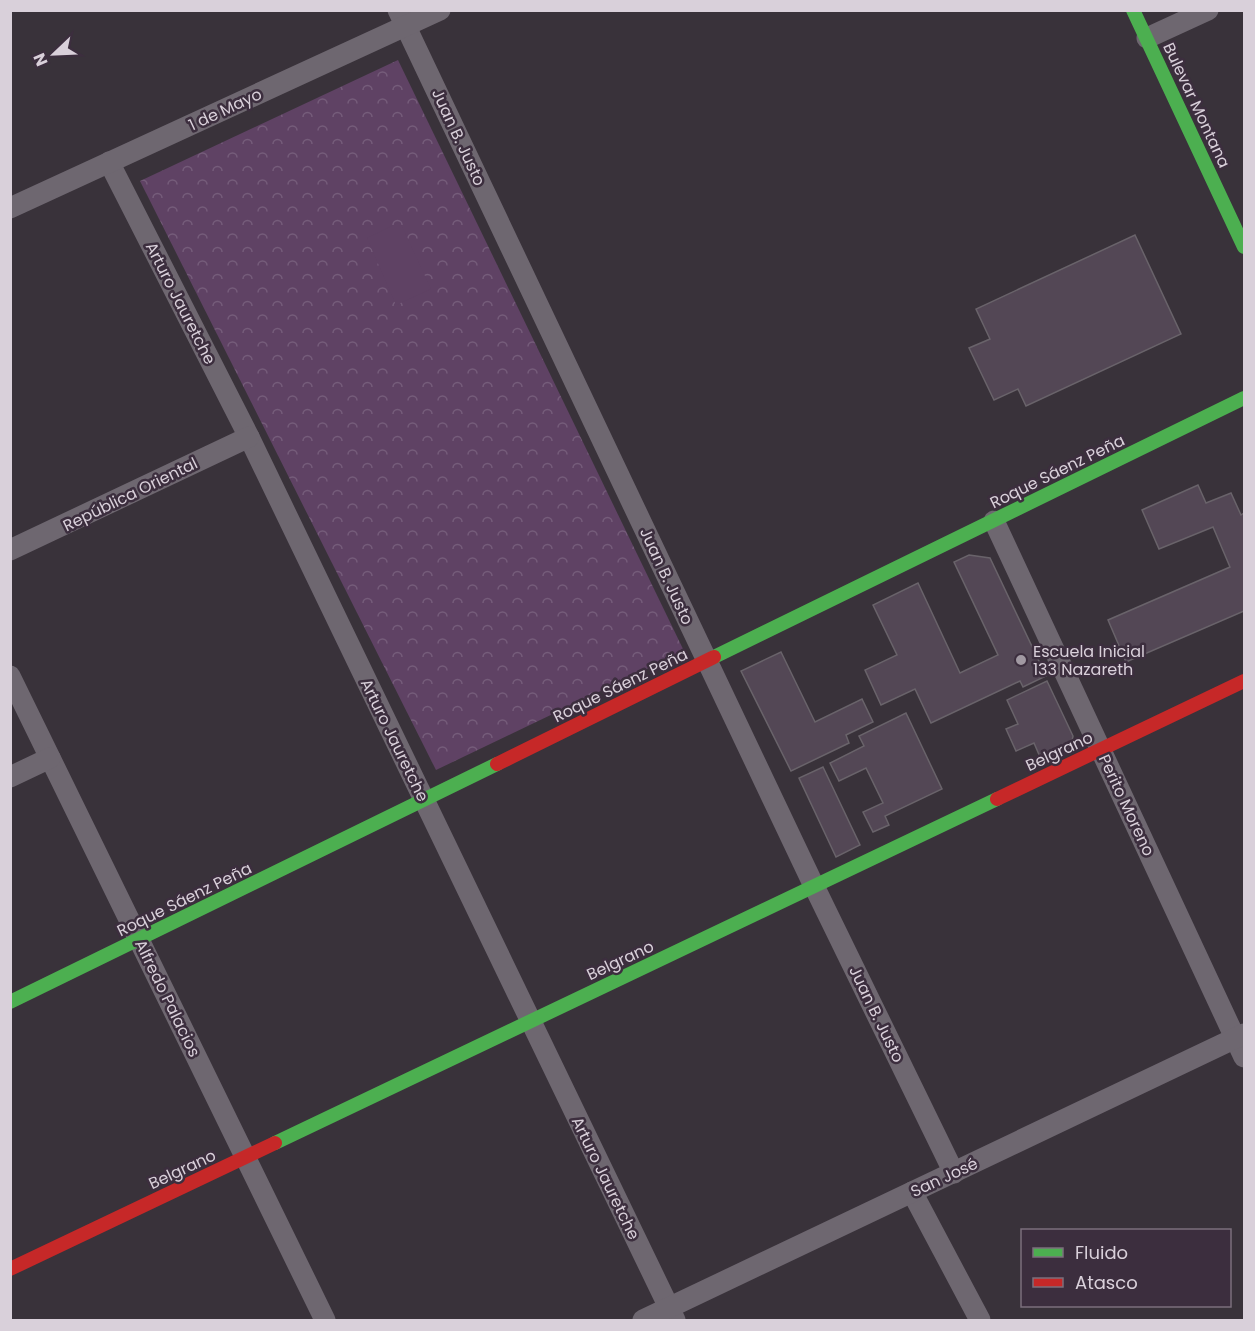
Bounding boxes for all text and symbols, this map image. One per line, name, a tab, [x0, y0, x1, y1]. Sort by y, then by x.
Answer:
north arrow	[24, 24, 84, 84]
street label: Bulevar Montana	[1157, 39, 1236, 172]
text: N	[28, 50, 54, 70]
street label: 1 de Mayo	[185, 82, 266, 136]
street label: Juan B. Justo	[426, 85, 491, 189]
street label: Arturo Jauretche	[140, 238, 221, 368]
street label: Roque Sáenz Peña	[986, 429, 1128, 514]
street label: República Oriental	[59, 452, 202, 537]
street label: Juan B. Justo	[634, 524, 699, 628]
place label: Escuela Inicial 133 Nazareth	[1033, 640, 1145, 681]
street label: Roque Sáenz Peña	[549, 643, 691, 728]
marker: Escuela Inicial 133 Nazareth	[1014, 653, 1028, 667]
street label: Arturo Jauretche	[355, 675, 434, 806]
street label: Belgrano	[1022, 726, 1097, 777]
street label: Perito Moreno	[1093, 751, 1160, 860]
street label: Roque Sáenz Peña	[113, 857, 255, 942]
street label: Belgrano	[583, 935, 658, 986]
street label: Alfredo Palacios	[129, 936, 206, 1061]
street label: Juan B. Justo	[843, 962, 910, 1066]
street label: Arturo Jauretche	[566, 1113, 645, 1244]
street label: Belgrano	[145, 1144, 220, 1195]
street label: San José	[907, 1152, 982, 1203]
legend	[1021, 1229, 1231, 1307]
text: Fluido	[1075, 1240, 1128, 1265]
text: Atasco	[1075, 1270, 1138, 1295]

